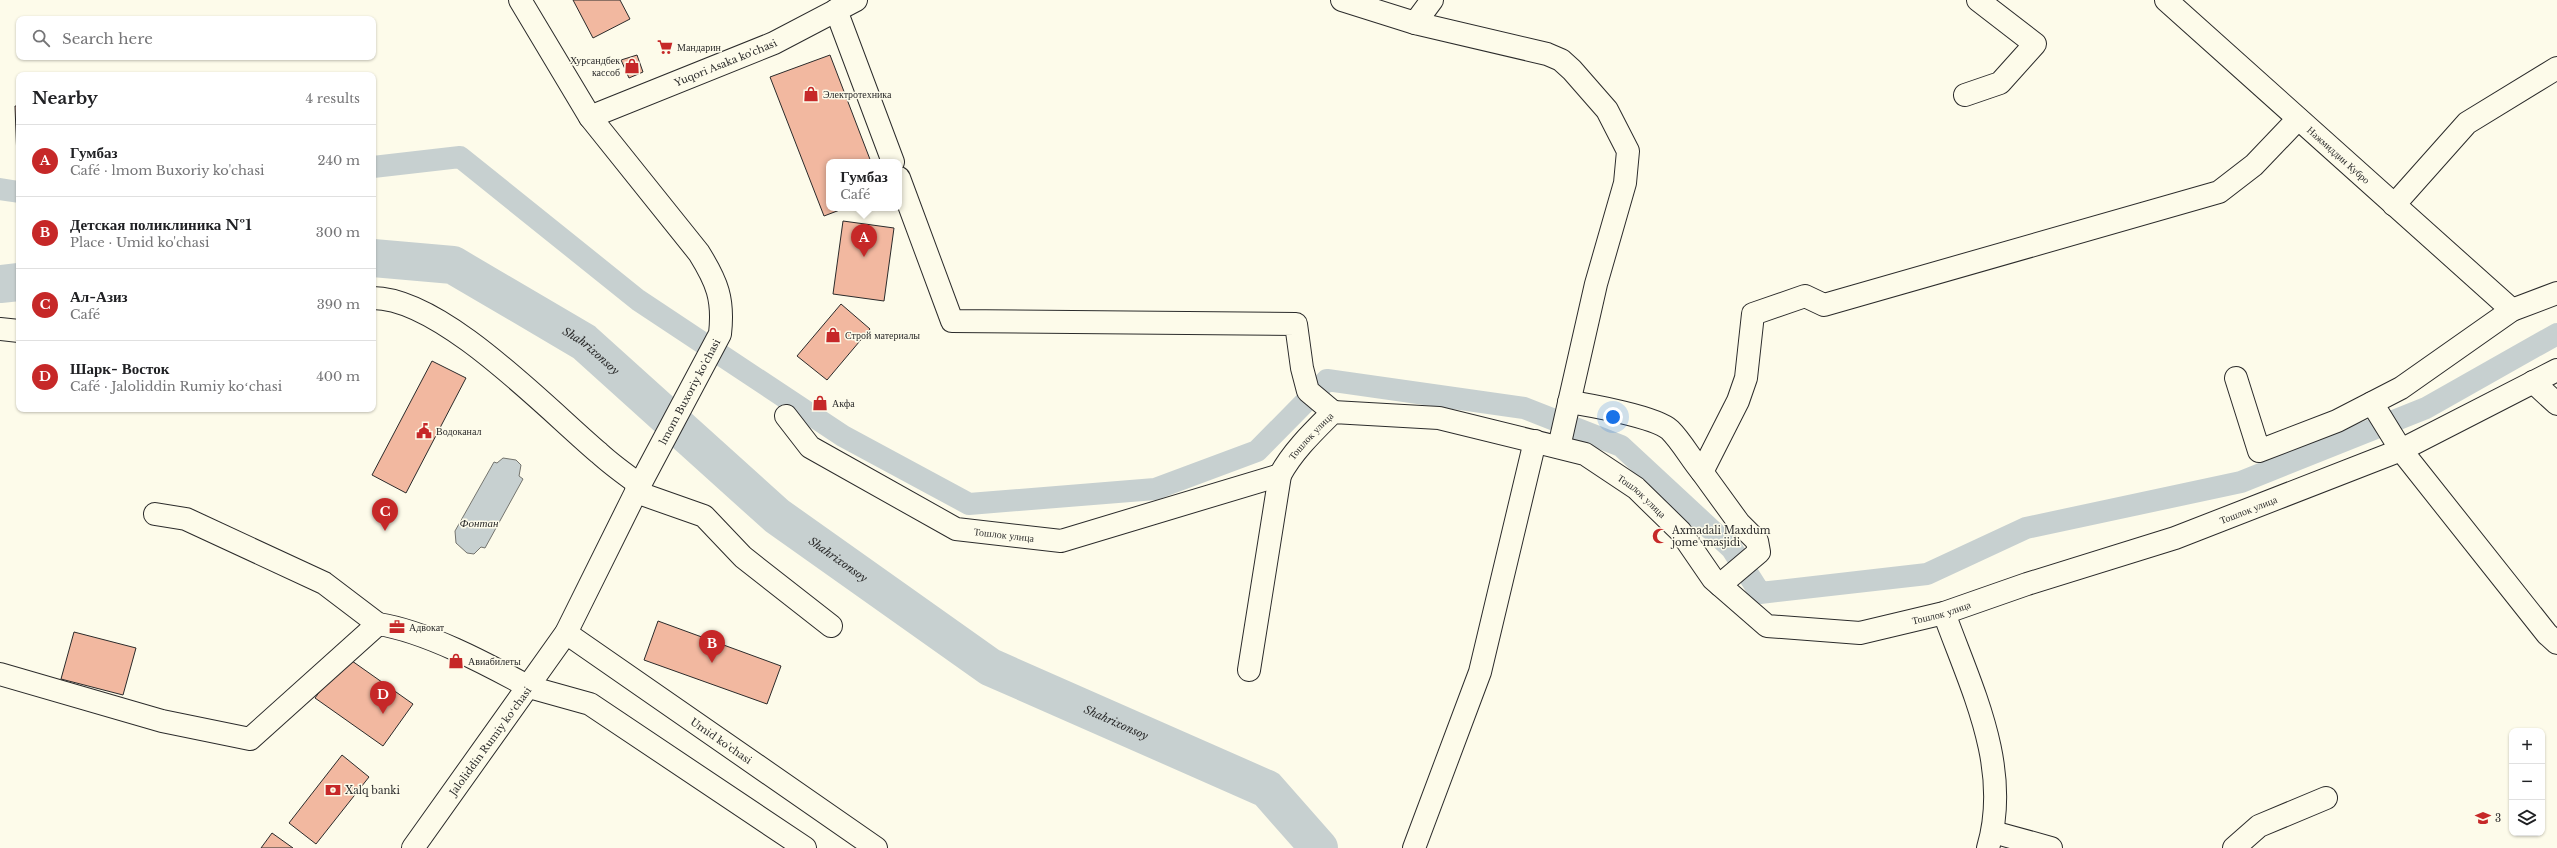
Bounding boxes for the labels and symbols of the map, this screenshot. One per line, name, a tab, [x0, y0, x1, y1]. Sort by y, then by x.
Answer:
street label: Yuqori Asaka ko'chasi	[672, 36, 780, 90]
supermarket icon: Мандарин	[656, 38, 674, 56]
place label: Мандарин	[677, 41, 722, 54]
place label: Хурсандбек кассоб	[570, 54, 620, 79]
shop icon: Хурсандбек кассоб	[623, 57, 641, 75]
shop icon: Электротехника	[802, 85, 820, 103]
place label: Электротехника	[823, 88, 892, 101]
street label: Нажмиддин Кубро	[2304, 124, 2373, 187]
pin: A	[851, 224, 877, 257]
water label: Shahrixonsoy	[560, 324, 622, 378]
shop icon: Строй материалы	[824, 326, 842, 344]
place label: Строй материалы	[845, 329, 920, 342]
street label: lmom Buxoriy ko'chasi	[656, 336, 723, 447]
shop icon: Акфа	[811, 394, 829, 412]
place label: Акфа	[832, 397, 855, 410]
your location	[1603, 407, 1623, 427]
street label: Тошлок улица	[1286, 409, 1337, 463]
public building icon: Водоканал	[415, 422, 433, 440]
place label: Водоканал	[436, 425, 481, 438]
street label: Тошлок улица	[1615, 471, 1669, 521]
street label: Тошлок улица	[2218, 493, 2279, 527]
pin: C	[372, 498, 398, 531]
water label: Фонтан	[460, 516, 499, 530]
place label: Axmadali Maxdum jome' masjidi	[1670, 524, 1771, 549]
street label: Тошлок улица	[973, 525, 1035, 545]
mosque icon: Axmadali Maxdum jome' masjidi	[1651, 527, 1669, 545]
water label: Shahrixonsoy	[806, 534, 870, 585]
street label: Тошлок улица	[1911, 598, 1973, 627]
office icon: Адвокат	[388, 618, 406, 636]
place label: Адвокат	[409, 621, 445, 634]
pin: B	[699, 630, 725, 663]
shop icon: Авиабилеты	[447, 652, 465, 670]
place label: Авиабилеты	[468, 655, 521, 668]
pin: D	[370, 681, 396, 714]
street label: Jaloliddin Rumiy koʻchasi	[445, 684, 535, 800]
water label: Shahrixonsoy	[1082, 702, 1151, 743]
street label: Umid ko'chasi	[688, 715, 755, 767]
bank icon: Xalq banki	[324, 781, 342, 799]
place label: Xalq banki	[345, 784, 400, 797]
school or university icon: 3	[2474, 809, 2492, 827]
place label: 3	[2495, 812, 2501, 825]

